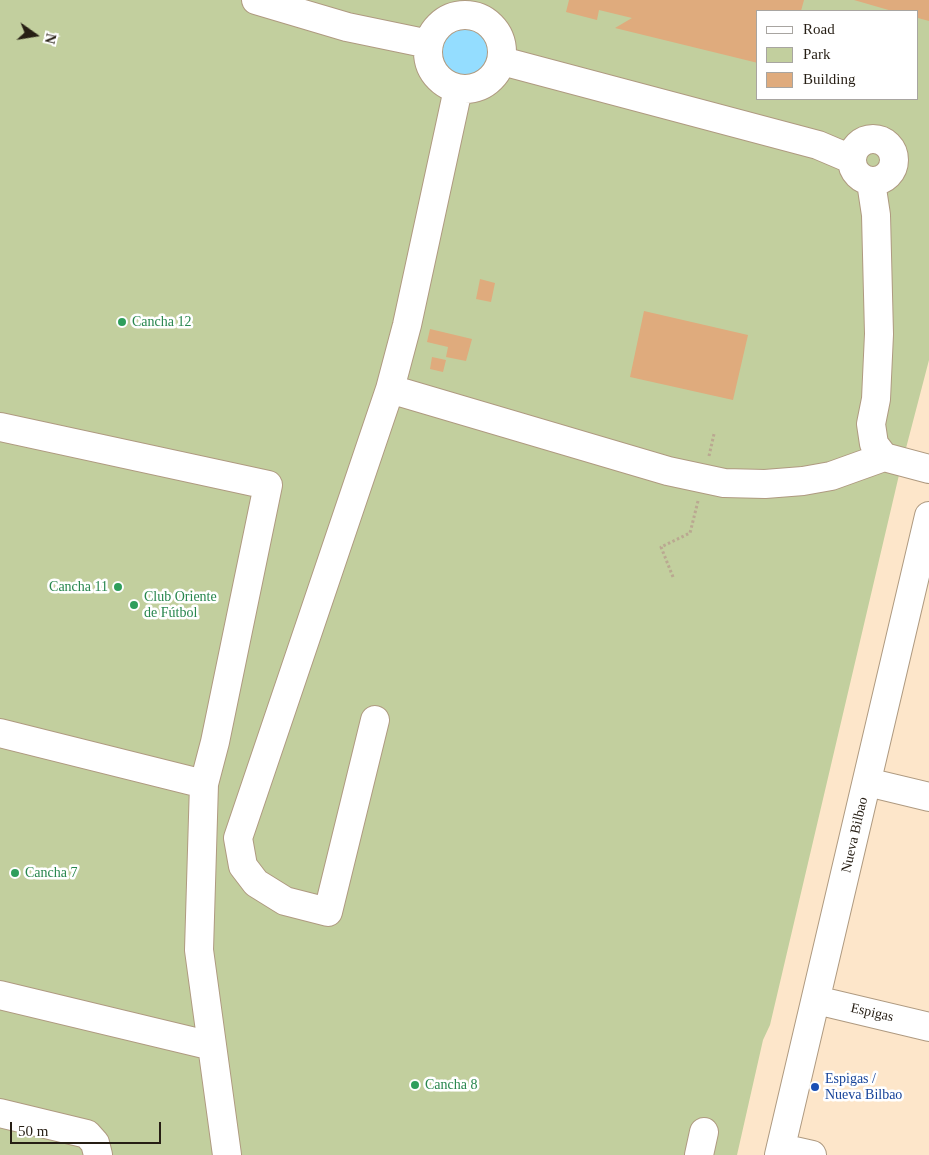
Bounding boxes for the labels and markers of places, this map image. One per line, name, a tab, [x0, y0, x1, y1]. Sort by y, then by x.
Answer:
place label: Cancha 12	[132, 314, 191, 330]
marker: Cancha 12	[116, 316, 128, 328]
place label: Cancha 11	[49, 579, 108, 595]
marker: Cancha 11	[112, 581, 124, 593]
place label: Club Oriente de Fútbol	[144, 589, 217, 622]
marker: Club Oriente de Fútbol	[128, 599, 140, 611]
place label: Cancha 7	[25, 865, 77, 881]
marker: Cancha 7	[9, 867, 21, 879]
place label: Espigas / Nueva Bilbao	[825, 1071, 902, 1104]
place label: Cancha 8	[425, 1077, 477, 1093]
marker: Cancha 8	[409, 1079, 421, 1091]
marker: Espigas / Nueva Bilbao	[809, 1081, 821, 1093]

